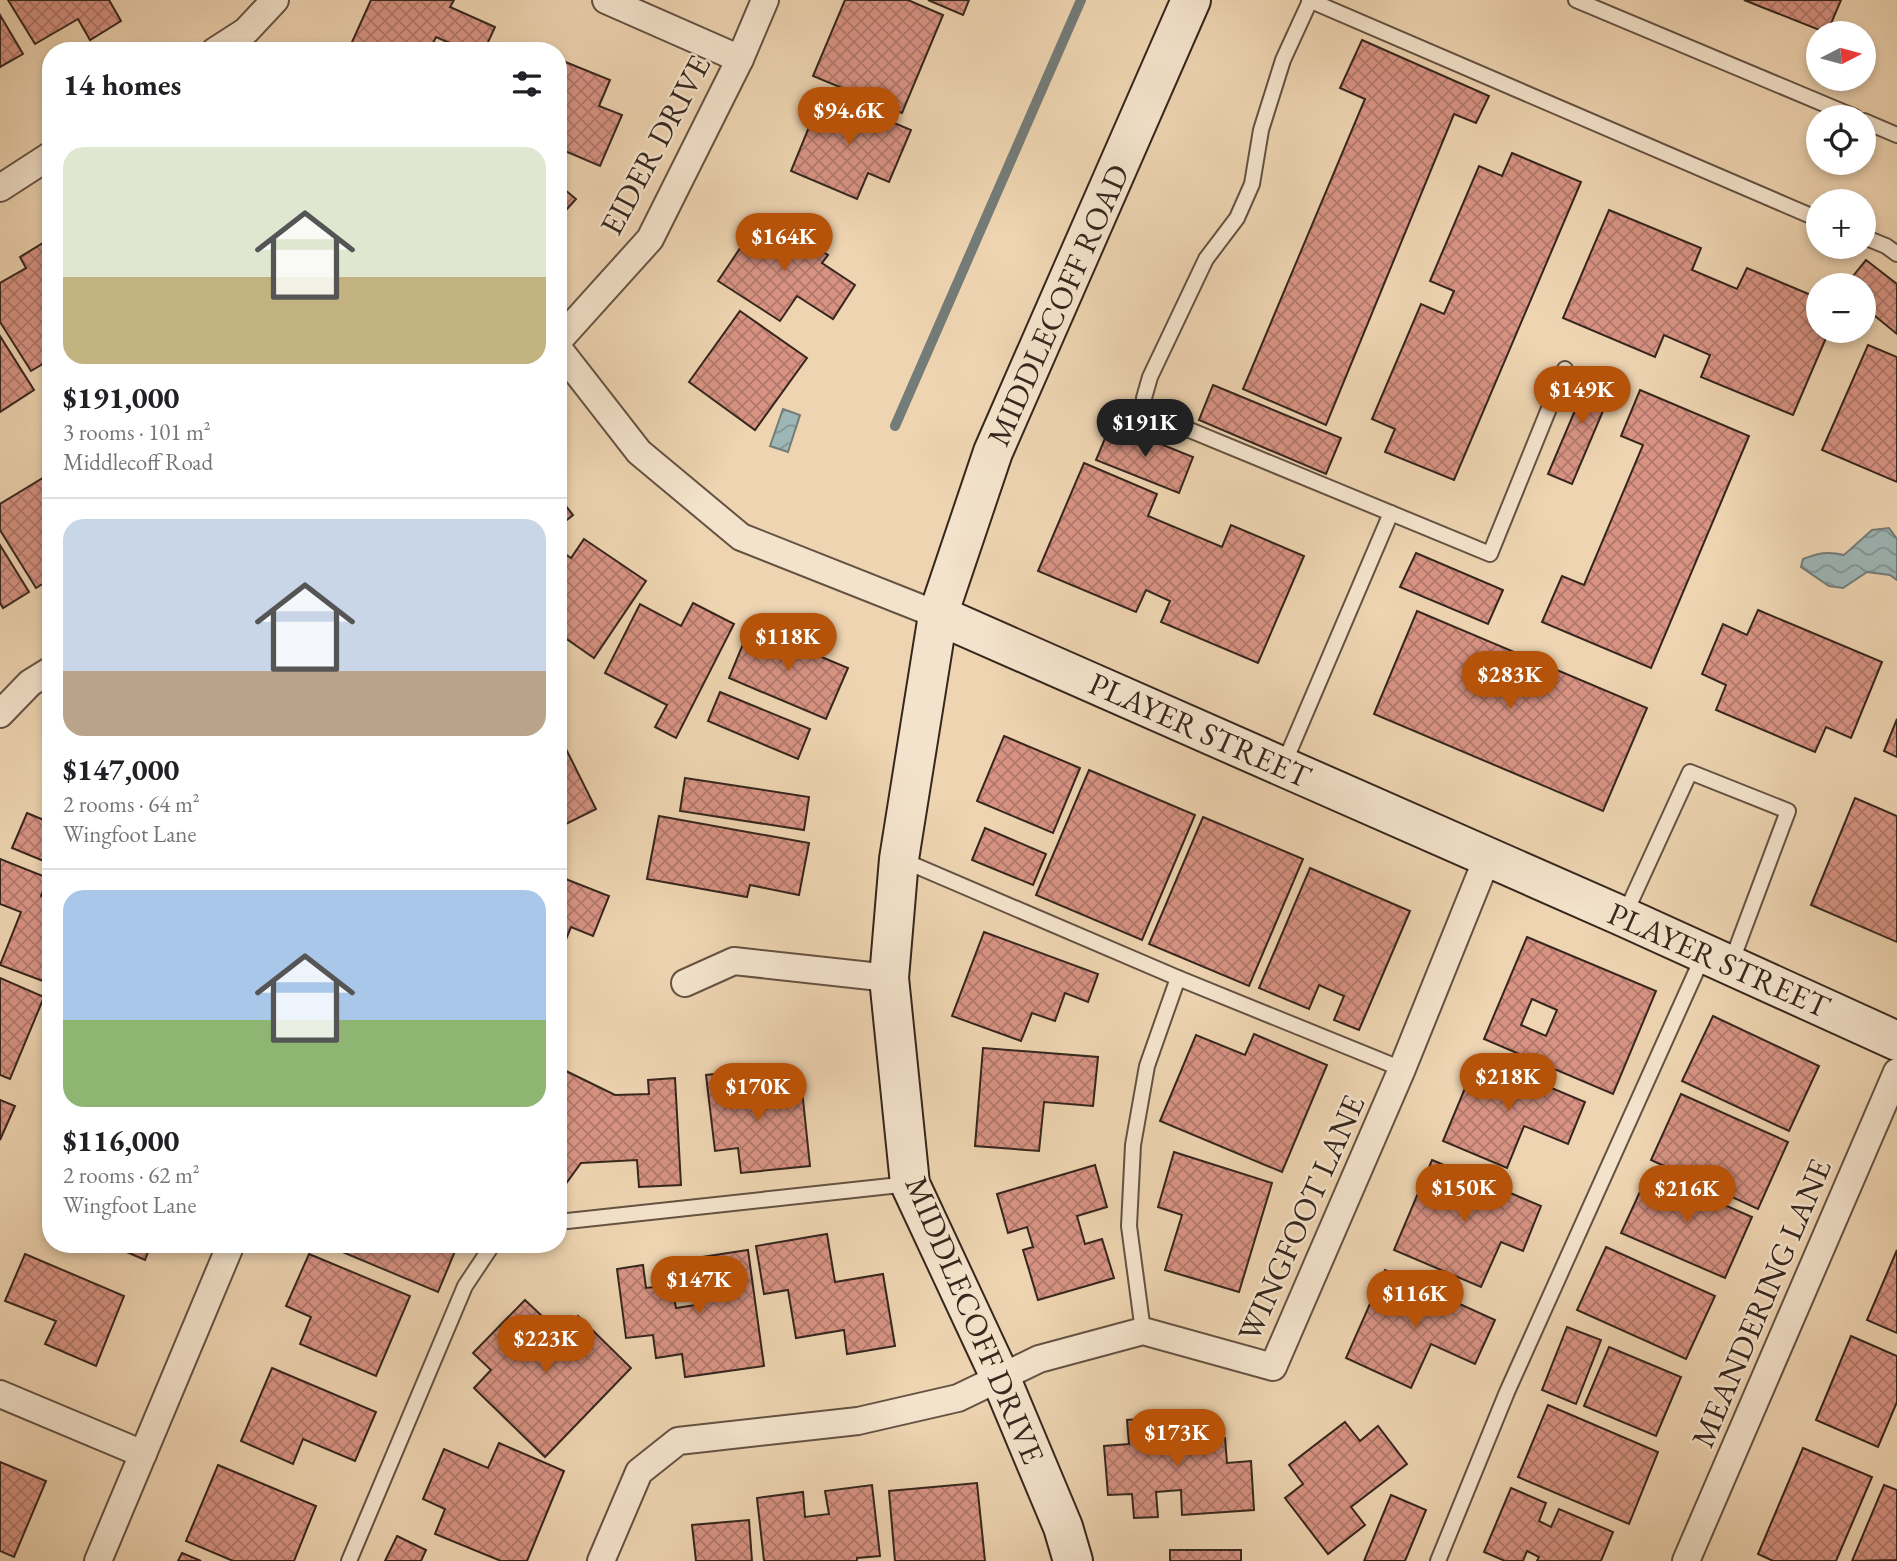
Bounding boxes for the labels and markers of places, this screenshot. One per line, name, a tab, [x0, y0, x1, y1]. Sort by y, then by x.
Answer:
pin: $94.6K	[792, 88, 906, 147]
pin: $164K	[735, 214, 833, 273]
pin: $149K	[1533, 366, 1631, 426]
pin: $191K	[1096, 400, 1194, 459]
pin: $118K	[739, 614, 837, 673]
pin: $283K	[1461, 652, 1559, 711]
pin: $218K	[1459, 1054, 1557, 1113]
pin: $170K	[709, 1064, 807, 1123]
pin: $150K	[1415, 1164, 1513, 1224]
pin: $216K	[1638, 1166, 1736, 1225]
pin: $147K	[650, 1256, 748, 1316]
pin: $116K	[1366, 1270, 1464, 1330]
pin: $223K	[497, 1316, 595, 1375]
pin: $173K	[1128, 1410, 1226, 1469]

